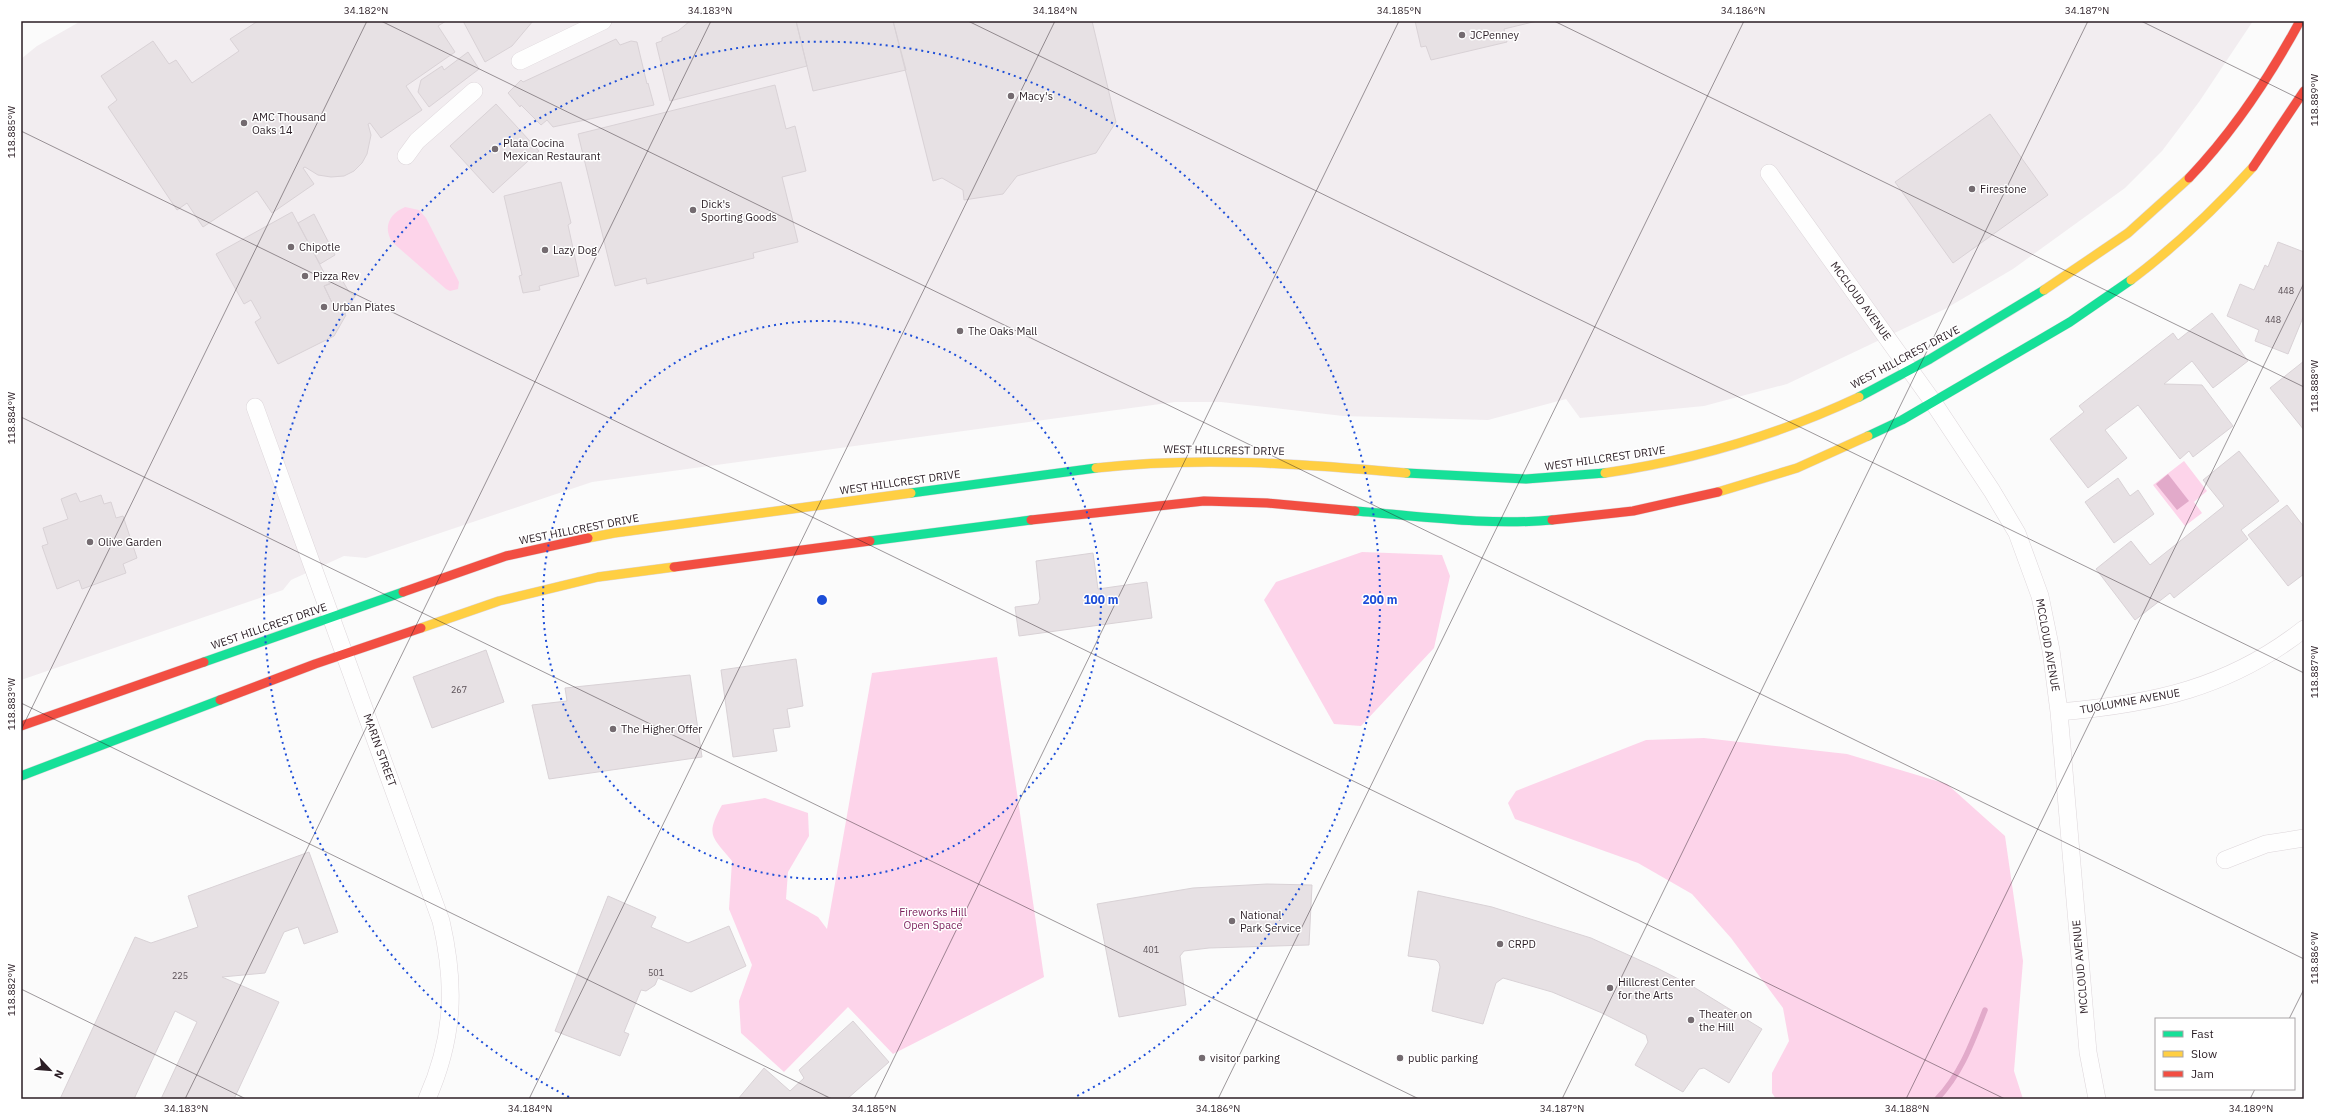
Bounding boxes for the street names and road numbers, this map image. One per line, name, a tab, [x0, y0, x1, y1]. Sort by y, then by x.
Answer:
street label: MCCLOUD AVENUE	[1828, 259, 1894, 343]
street label: WEST HILLCREST DRIVE	[1848, 322, 1962, 392]
street label: WEST HILLCREST DRIVE	[1163, 442, 1285, 458]
street label: WEST HILLCREST DRIVE	[1544, 443, 1666, 473]
street label: WEST HILLCREST DRIVE	[839, 467, 961, 497]
street label: WEST HILLCREST DRIVE	[518, 511, 640, 547]
street label: MCCLOUD AVENUE	[2033, 597, 2063, 693]
street label: WEST HILLCREST DRIVE	[209, 600, 329, 652]
street label: TUOLUMNE AVENUE	[2079, 685, 2181, 717]
street label: MARIN STREET	[360, 712, 400, 789]
street label: MCCLOUD AVENUE	[2069, 919, 2091, 1015]

